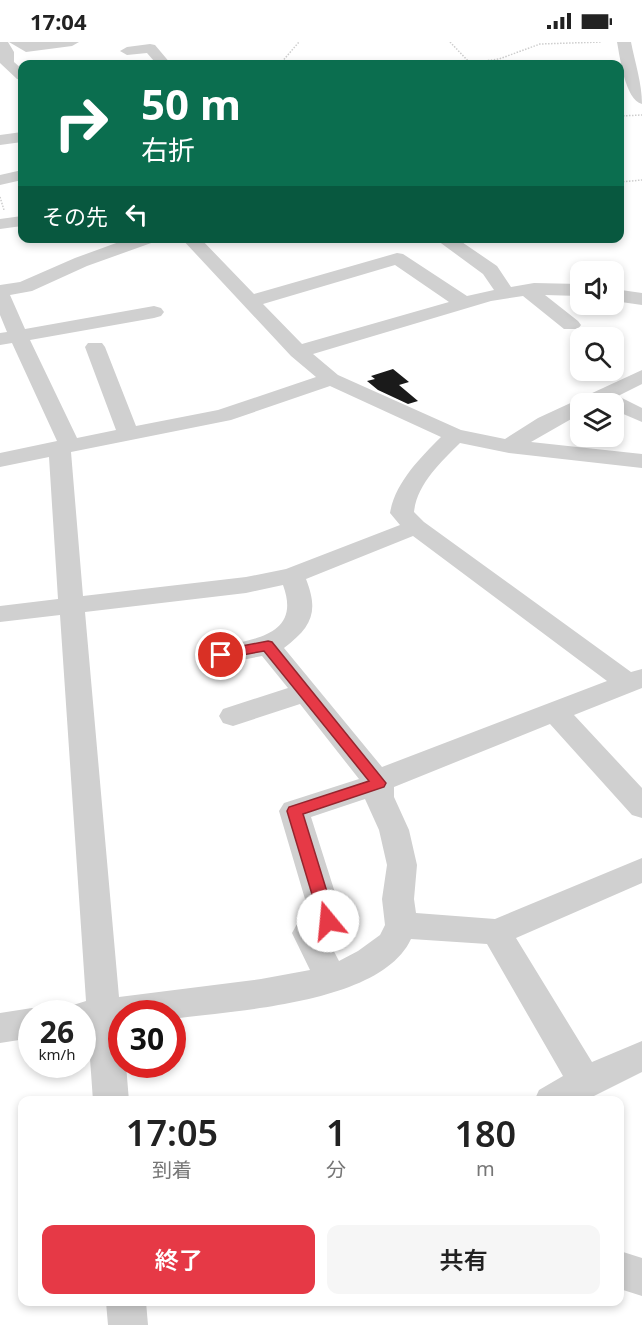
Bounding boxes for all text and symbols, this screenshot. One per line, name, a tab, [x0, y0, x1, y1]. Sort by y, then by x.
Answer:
text: 17:04	[30, 6, 87, 36]
text: 50 m	[141, 75, 241, 132]
icon: right	[42, 84, 120, 162]
text: 右折	[141, 131, 195, 168]
icon: left	[120, 198, 153, 231]
text: その先	[42, 201, 108, 231]
map controls	[570, 261, 624, 447]
button: sound	[570, 261, 624, 315]
button: search	[570, 327, 624, 381]
button: layers	[570, 393, 624, 447]
pin	[195, 629, 246, 680]
icon: arrive	[204, 638, 237, 671]
position arrow	[296, 889, 360, 953]
speed limit sign: 30	[108, 1000, 186, 1078]
text: 26	[40, 1011, 74, 1052]
text: km/h	[39, 1044, 75, 1064]
text: 17:05	[126, 1108, 218, 1157]
text: 1	[326, 1108, 347, 1157]
text: 180	[454, 1109, 516, 1158]
text: m	[476, 1155, 495, 1182]
text: 到着	[152, 1156, 192, 1183]
text: 分	[326, 1156, 346, 1183]
button: 終了	[42, 1225, 315, 1294]
button: 共有	[327, 1225, 600, 1294]

